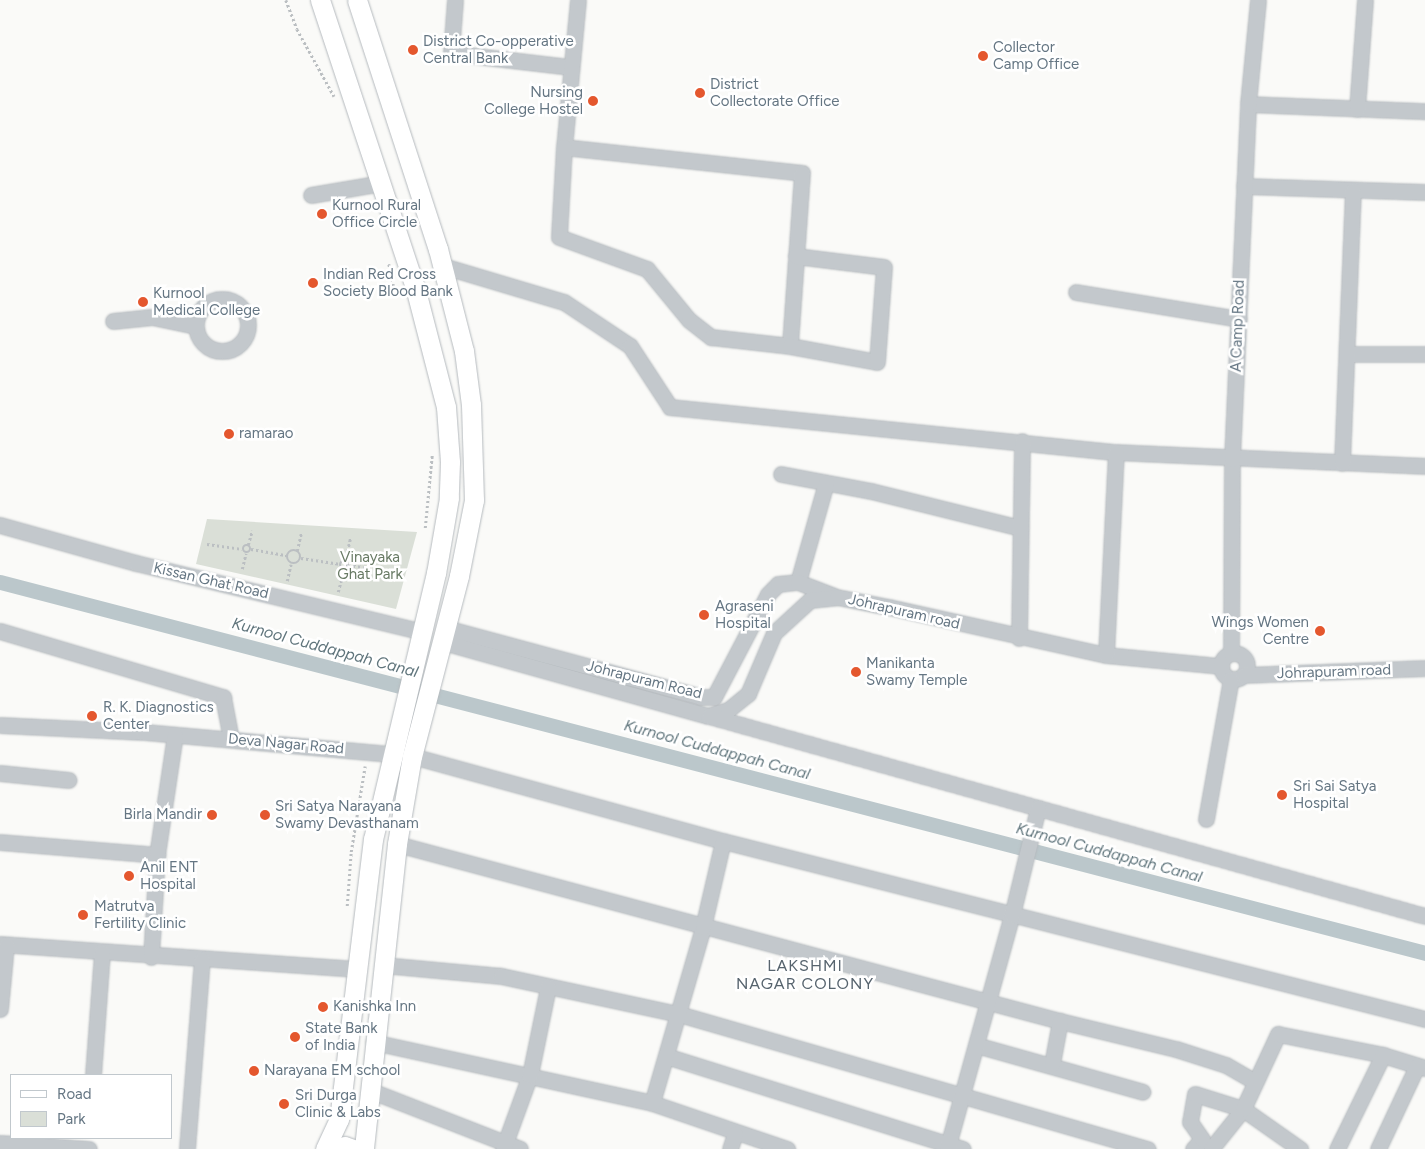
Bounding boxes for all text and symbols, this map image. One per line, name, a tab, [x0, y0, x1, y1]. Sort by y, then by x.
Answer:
place label: District Co-opperative Central Bank	[423, 32, 574, 67]
place label: Collector Camp Office	[993, 38, 1079, 73]
marker: District Co-opperative Central Bank	[407, 44, 419, 56]
marker: Collector Camp Office	[977, 50, 989, 62]
place label: District Collectorate Office	[710, 75, 839, 110]
place label: Nursing College Hostel	[484, 83, 583, 118]
marker: District Collectorate Office	[694, 87, 706, 99]
marker: Nursing College Hostel	[587, 95, 599, 107]
place label: Kurnool Rural Office Circle	[332, 196, 421, 231]
marker: Kurnool Rural Office Circle	[316, 208, 328, 220]
place label: Indian Red Cross Society Blood Bank	[323, 265, 453, 300]
marker: Indian Red Cross Society Blood Bank	[307, 277, 319, 289]
street label: A Camp Road	[1227, 280, 1249, 372]
place label: Kurnool Medical College	[153, 284, 260, 319]
marker: Kurnool Medical College	[137, 296, 149, 308]
place label: ramarao	[239, 425, 294, 443]
marker: ramarao	[223, 428, 235, 440]
park label: Vinayaka Ghat Park	[337, 548, 403, 583]
street label: Kissan Ghat Road	[152, 559, 270, 603]
street label: Johrapuram road	[846, 590, 962, 634]
place label: Agraseni Hospital	[715, 597, 774, 632]
marker: Agraseni Hospital	[697, 608, 711, 622]
place label: Wings Women Centre	[1211, 613, 1309, 648]
water label: Kurnool Cuddappah Canal	[230, 614, 420, 682]
marker: Wings Women Centre	[1313, 624, 1327, 638]
place label: Manikanta Swamy Temple	[866, 654, 967, 689]
street label: Johrapuram Road	[584, 657, 704, 703]
street label: Johrapuram road	[1277, 661, 1391, 683]
marker: Manikanta Swamy Temple	[850, 666, 862, 678]
place label: R. K. Diagnostics Center	[103, 698, 214, 733]
marker: R. K. Diagnostics Center	[85, 709, 99, 723]
water label: Kurnool Cuddappah Canal	[622, 716, 812, 784]
street label: Deva Nagar Road	[227, 730, 345, 758]
place label: Sri Sai Satya Hospital	[1293, 777, 1376, 812]
marker: Sri Sai Satya Hospital	[1275, 788, 1289, 802]
place label: Sri Satya Narayana Swamy Devasthanam	[275, 797, 419, 832]
place label: Birla Mandir	[124, 806, 202, 824]
marker: Birla Mandir	[206, 809, 218, 821]
marker: Sri Satya Narayana Swamy Devasthanam	[259, 809, 271, 821]
water label: Kurnool Cuddappah Canal	[1014, 819, 1204, 887]
place label: Anil ENT Hospital	[140, 858, 198, 893]
marker: Anil ENT Hospital	[122, 869, 136, 883]
place label: Matrutva Fertility Clinic	[94, 897, 186, 932]
marker: Matrutva Fertility Clinic	[76, 908, 90, 922]
district label: LAKSHMI NAGAR COLONY	[734, 956, 876, 994]
place label: Kanishka Inn	[333, 998, 416, 1016]
marker: Kanishka Inn	[317, 1001, 329, 1013]
place label: State Bank of India	[305, 1019, 377, 1054]
marker: State Bank of India	[289, 1031, 301, 1043]
place label: Narayana EM school	[264, 1062, 400, 1080]
marker: Narayana EM school	[248, 1065, 260, 1077]
legend	[10, 1074, 172, 1139]
text: Road	[57, 1085, 92, 1103]
place label: Sri Durga Clinic & Labs	[295, 1086, 381, 1121]
marker: Sri Durga Clinic & Labs	[277, 1097, 291, 1111]
text: Park	[57, 1110, 86, 1128]

